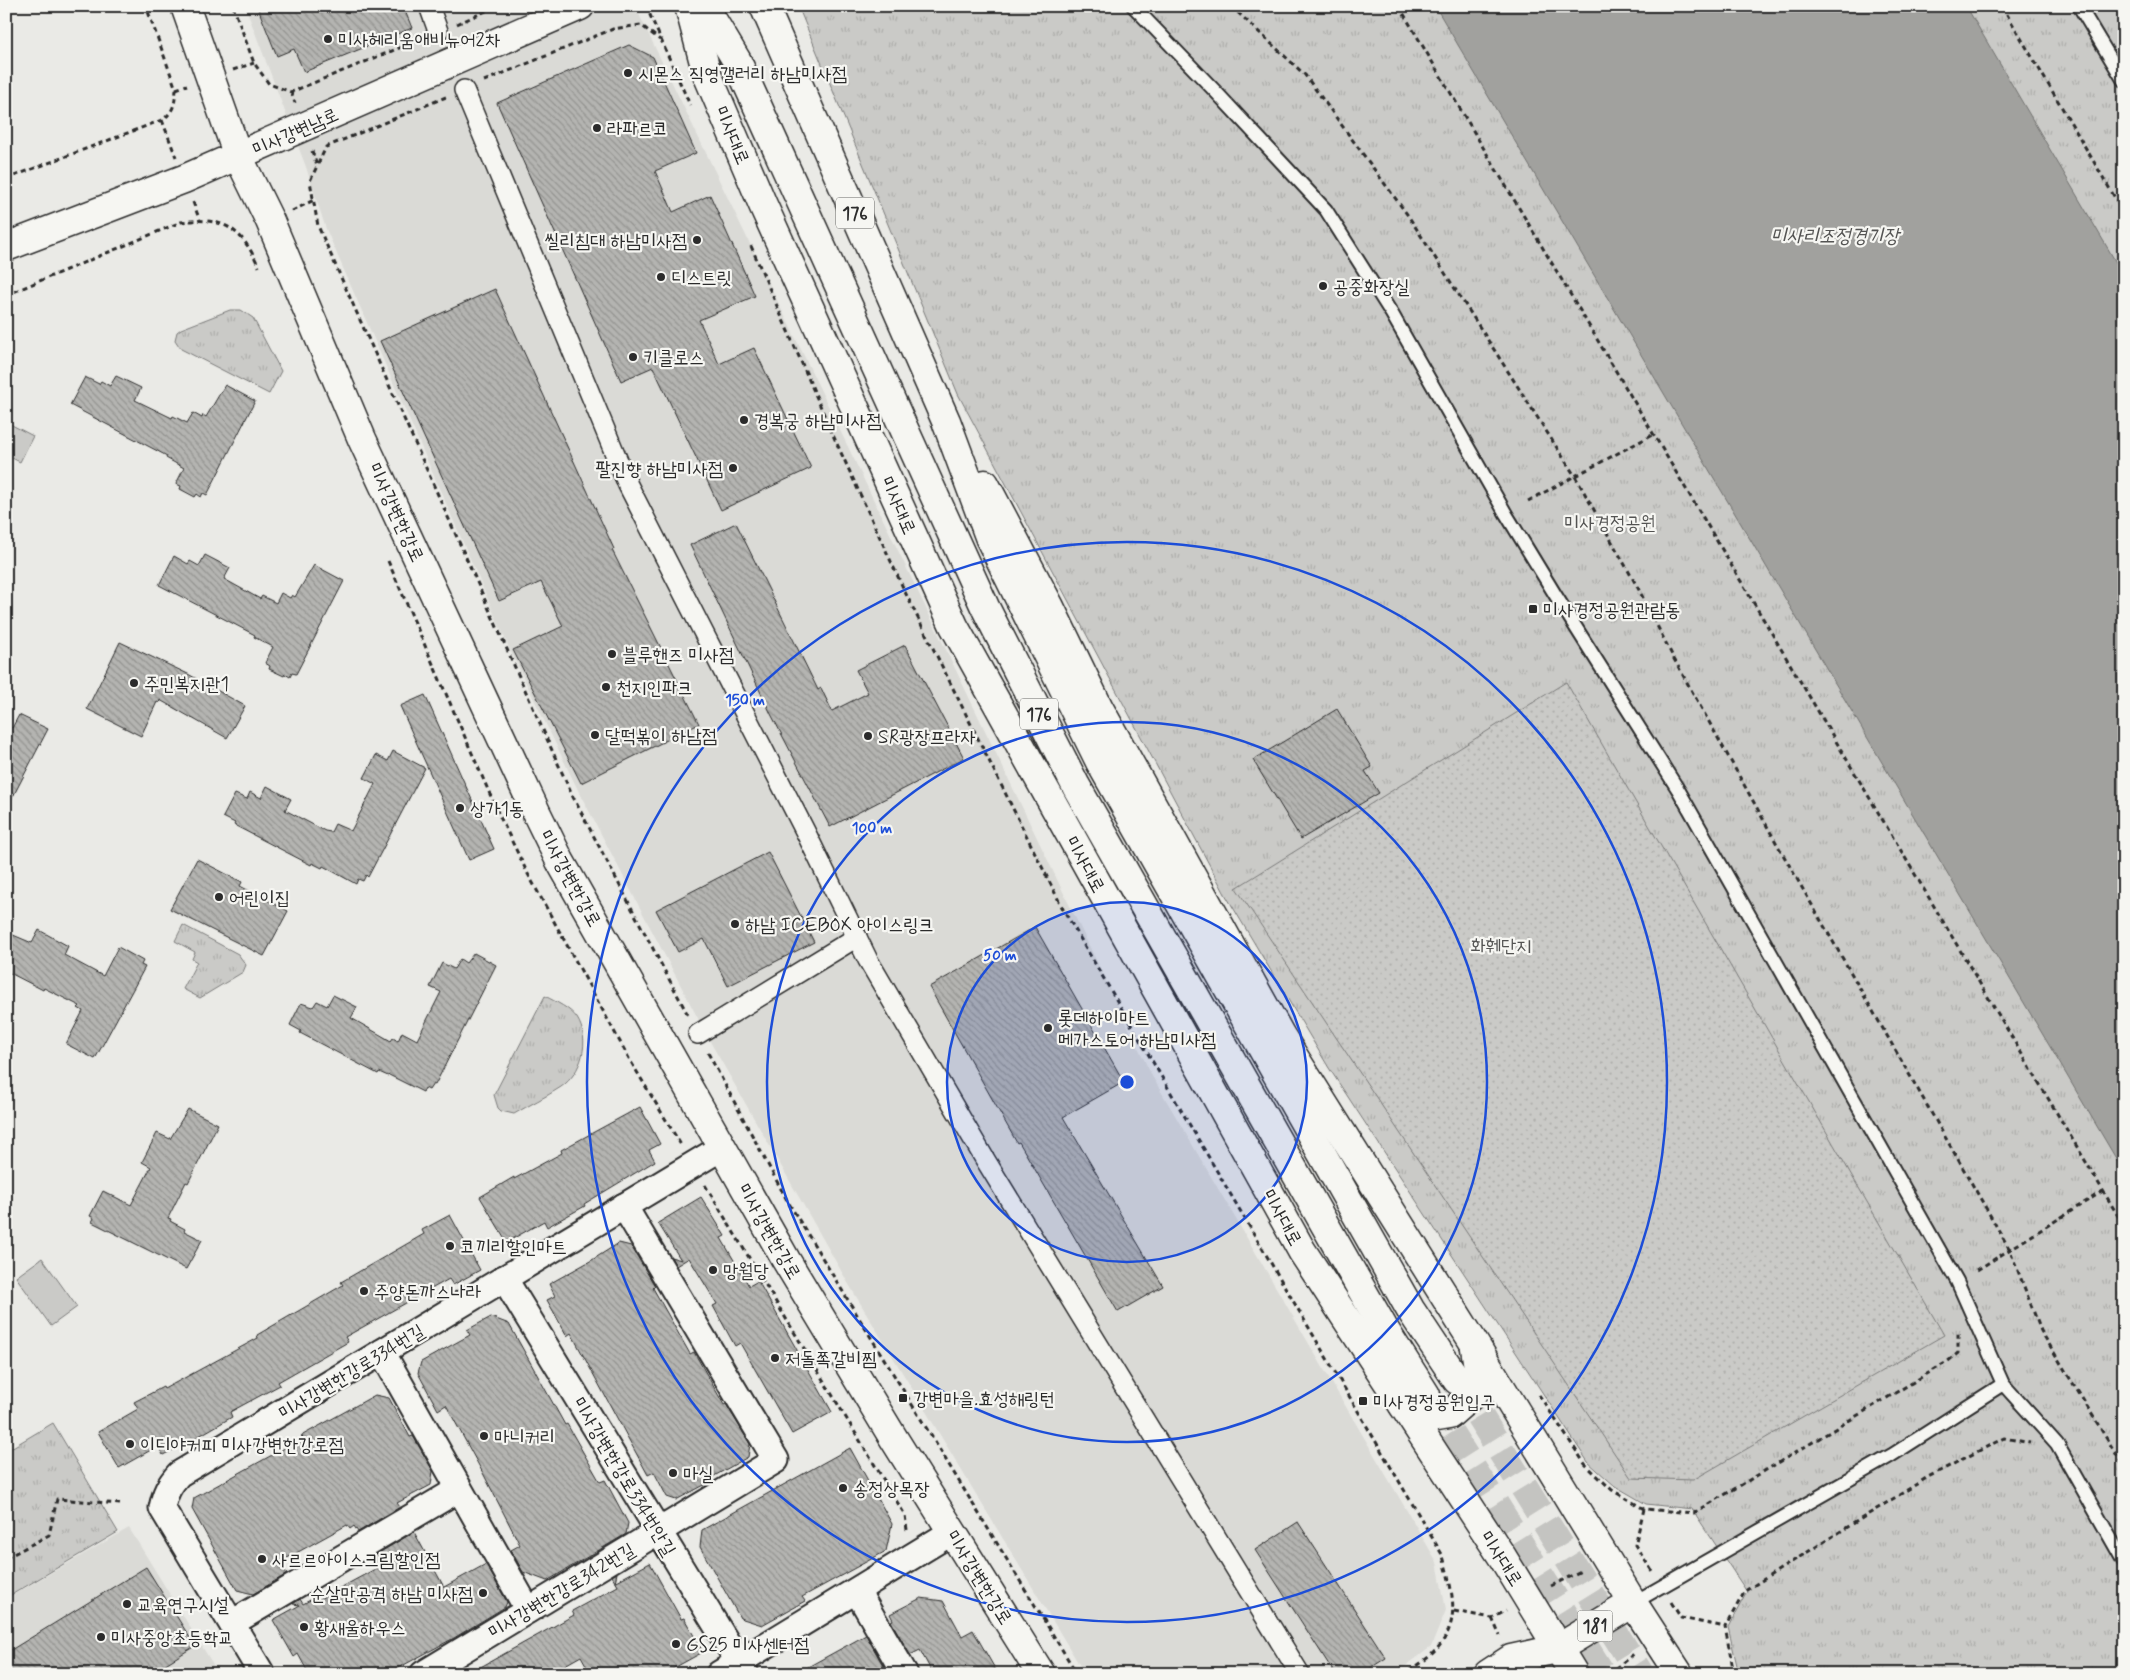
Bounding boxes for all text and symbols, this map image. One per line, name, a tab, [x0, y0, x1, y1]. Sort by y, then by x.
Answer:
place label: 미사헤리움애비뉴어2차	[338, 28, 500, 53]
marker: 미사헤리움애비뉴어2차	[322, 33, 334, 45]
place label: 시몬스 직영갤러리 하남미사점	[638, 62, 847, 87]
marker: 시몬스 직영갤러리 하남미사점	[622, 67, 634, 79]
street label: 미사강변남로	[249, 102, 343, 162]
street label: 미사대로	[708, 103, 755, 169]
place label: 라파르코	[607, 117, 668, 142]
marker: 라파르코	[591, 122, 603, 134]
road number: 176	[836, 198, 874, 228]
water label: 미사리조정경기장	[1771, 223, 1902, 250]
place label: 씰리침대 하남미사점	[544, 229, 687, 254]
marker: 씰리침대 하남미사점	[691, 234, 703, 246]
place label: 디스트릿	[671, 266, 732, 291]
marker: 디스트릿	[655, 271, 667, 283]
place label: 공중화장실	[1333, 275, 1409, 300]
marker: 공중화장실	[1317, 280, 1329, 292]
place label: 키클로스	[643, 346, 704, 371]
marker: 키클로스	[627, 351, 639, 363]
place label: 경복궁 하남미사점	[754, 409, 881, 434]
marker: 경복궁 하남미사점	[738, 414, 750, 426]
place label: 팔진향 하남미사점	[596, 457, 723, 482]
street label: 미사강변한강로	[362, 459, 430, 566]
marker: 팔진향 하남미사점	[727, 462, 739, 474]
street label: 미사대로	[874, 473, 921, 539]
park label: 미사경정공원	[1564, 511, 1656, 536]
place label: 미사경정공원관람동	[1543, 598, 1681, 623]
marker: 미사경정공원관람동	[1527, 603, 1539, 615]
place label: 블루핸즈 미사점	[622, 643, 734, 668]
marker: 블루핸즈 미사점	[606, 648, 618, 660]
place label: 주민복지관1	[144, 672, 229, 697]
place label: 천지인파크	[616, 676, 692, 701]
marker: 주민복지관1	[128, 677, 140, 689]
marker: 천지인파크	[600, 681, 612, 693]
text: 150 m	[725, 691, 765, 711]
road number: 176	[1020, 699, 1058, 730]
place label: 달떡볶이 하남점	[605, 724, 717, 749]
place label: SR광장프라자	[878, 725, 976, 750]
marker: 달떡볶이 하남점	[589, 729, 601, 741]
marker: SR광장프라자	[862, 730, 874, 742]
place label: 상가1동	[470, 797, 524, 822]
marker: 상가1동	[454, 802, 466, 814]
text: 100 m	[852, 819, 892, 839]
street label: 미사강변한강로	[533, 826, 607, 932]
street label: 미사대로	[1059, 832, 1110, 898]
place label: 어린이집	[229, 886, 290, 911]
marker: 어린이집	[213, 891, 225, 903]
place label: 하남 ICEBOX 아이스링크	[745, 913, 934, 938]
marker: 하남 ICEBOX 아이스링크	[729, 918, 741, 930]
park label: 화훼단지	[1470, 934, 1532, 959]
text: 50 m	[983, 946, 1017, 966]
place label: 롯데하이마트 메가스토어 하남미사점	[1058, 1006, 1216, 1053]
marker: 롯데하이마트 메가스토어 하남미사점	[1042, 1022, 1054, 1034]
centre of rings	[1118, 1073, 1136, 1091]
street label: 미사강변한강로	[731, 1179, 806, 1284]
street label: 미사대로	[1256, 1185, 1307, 1251]
place label: 코끼리할인마트	[460, 1235, 567, 1260]
marker: 코끼리할인마트	[444, 1240, 456, 1252]
place label: 망월당	[723, 1259, 769, 1284]
marker: 망월당	[707, 1264, 719, 1276]
place label: 주양돈까스나라	[374, 1280, 482, 1305]
marker: 주양돈까스나라	[358, 1285, 370, 1297]
street label: 미사강변한강로334번길	[274, 1319, 429, 1426]
place label: 저돌쪽갈비찜	[785, 1347, 877, 1372]
marker: 저돌쪽갈비찜	[769, 1352, 781, 1364]
place label: 강변마을.효성해링턴	[913, 1387, 1055, 1412]
place label: 미사경정공원입구	[1373, 1390, 1495, 1415]
marker: 강변마을.효성해링턴	[897, 1392, 909, 1404]
street label: 미사강변한강로334번안길	[566, 1393, 681, 1561]
marker: 미사경정공원입구	[1357, 1395, 1369, 1407]
place label: 마니커리	[494, 1425, 555, 1450]
marker: 마니커리	[478, 1430, 490, 1442]
place label: 이디야커피 미사강변한강로점	[140, 1433, 344, 1458]
marker: 이디야커피 미사강변한강로점	[124, 1438, 136, 1450]
place label: 마실	[683, 1462, 714, 1487]
marker: 마실	[667, 1467, 679, 1479]
place label: 송정상목장	[853, 1477, 929, 1502]
marker: 송정상목장	[837, 1482, 849, 1494]
street label: 미사강변한강로	[940, 1526, 1018, 1630]
street label: 미사대로	[1474, 1526, 1528, 1591]
street label: 미사강변한강로342번길	[484, 1538, 640, 1645]
place label: 사르르아이스크림할인점	[272, 1548, 440, 1573]
marker: 사르르아이스크림할인점	[256, 1553, 268, 1565]
place label: 순살만공격 하남 미사점	[310, 1582, 473, 1607]
marker: 순살만공격 하남 미사점	[477, 1587, 489, 1599]
place label: 교육연구시설	[137, 1593, 229, 1618]
marker: 교육연구시설	[121, 1598, 133, 1610]
road number: 181	[1578, 1610, 1612, 1642]
place label: 황새울하우스	[314, 1616, 406, 1641]
marker: 황새울하우스	[298, 1621, 310, 1633]
place label: 미사중앙초등학교	[111, 1626, 233, 1651]
marker: 미사중앙초등학교	[95, 1631, 107, 1643]
place label: GS25 미사센터점	[686, 1633, 809, 1658]
marker: GS25 미사센터점	[670, 1638, 682, 1650]

